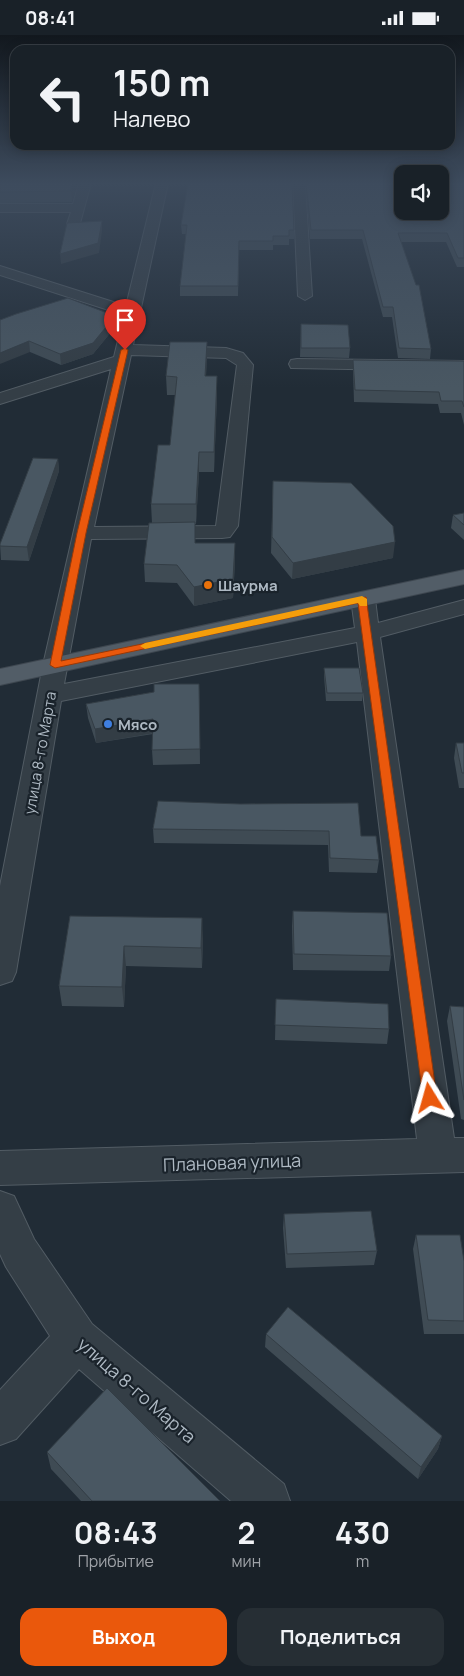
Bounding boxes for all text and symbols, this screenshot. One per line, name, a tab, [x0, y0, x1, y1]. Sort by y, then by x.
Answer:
text: 08:41	[25, 5, 76, 31]
text: 150 m	[113, 59, 210, 107]
icon: left	[30, 65, 95, 130]
text: Налево	[113, 104, 191, 134]
map controls	[394, 165, 449, 220]
button: sound	[394, 165, 449, 220]
pin	[104, 299, 146, 350]
icon: arrive	[111, 306, 139, 334]
place label: Шаурма	[218, 575, 278, 596]
marker: Шаурма	[202, 579, 214, 591]
street label: улица 8-го Марта	[19, 690, 61, 816]
place label: Мясо	[118, 714, 157, 735]
marker: Мясо	[102, 718, 114, 730]
position arrow	[403, 1071, 455, 1123]
street label: Плановая улица	[163, 1148, 301, 1176]
street label: улица 8-го Марта	[73, 1332, 201, 1448]
text: 08:43	[74, 1512, 158, 1553]
text: 2	[237, 1512, 255, 1553]
text: 430	[335, 1512, 390, 1553]
text: Прибытие	[78, 1550, 154, 1572]
text: мин	[232, 1550, 261, 1572]
text: m	[356, 1550, 369, 1572]
button: Выход	[20, 1608, 227, 1666]
button: Поделиться	[237, 1608, 444, 1666]

